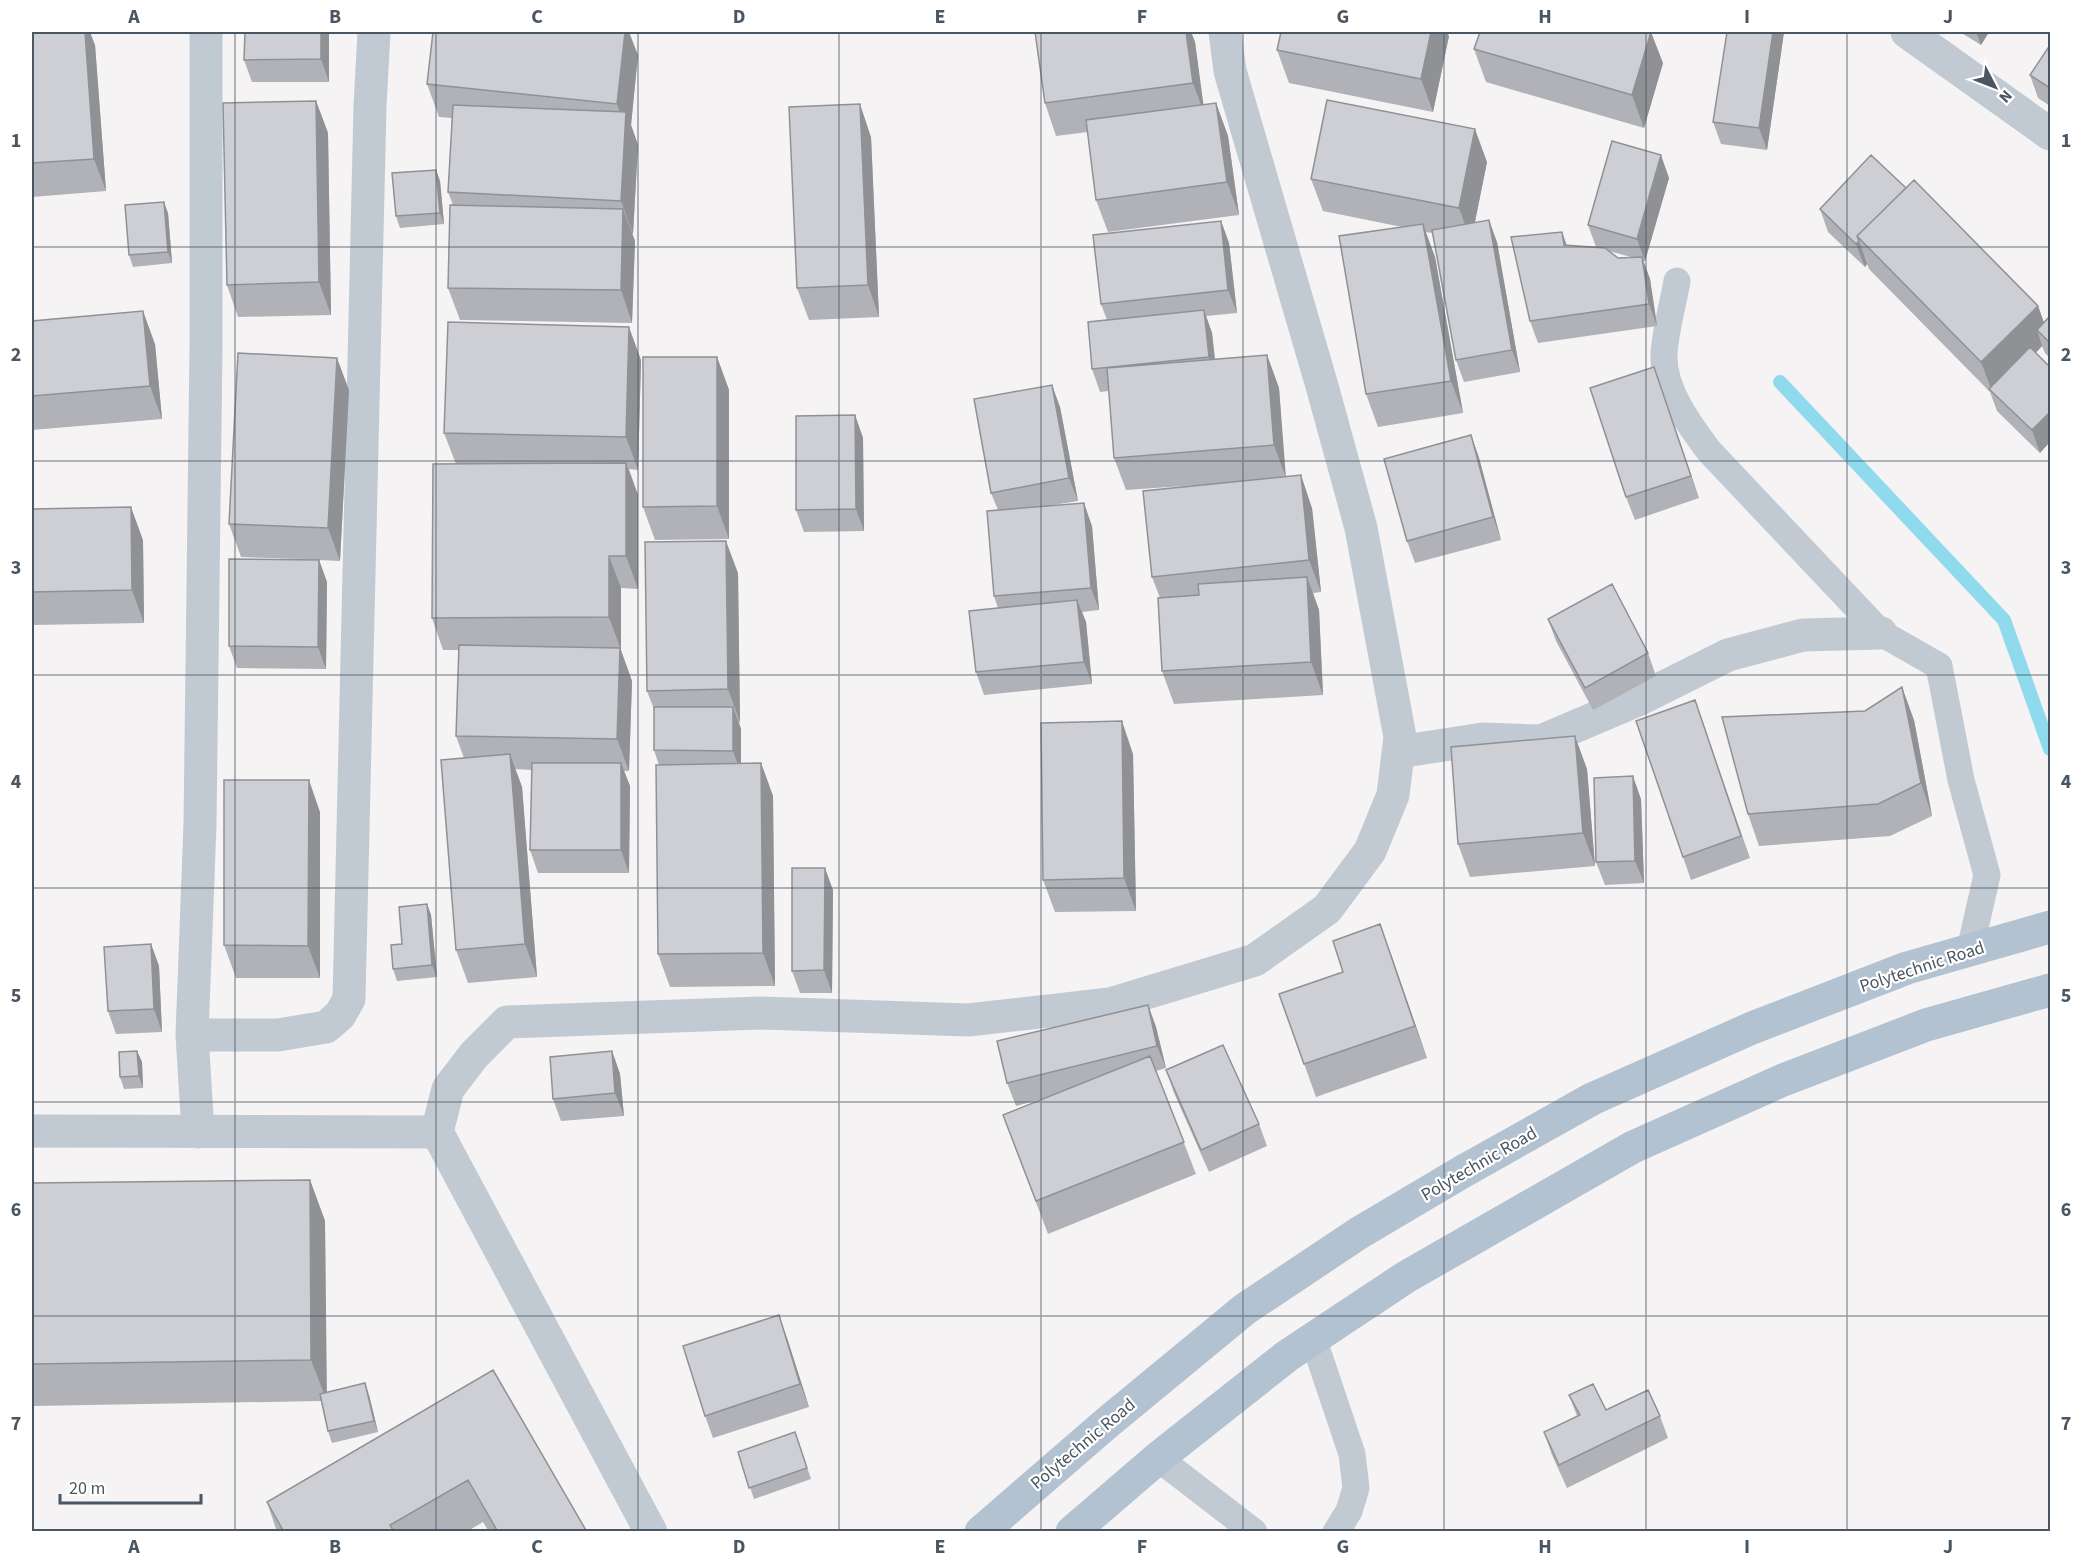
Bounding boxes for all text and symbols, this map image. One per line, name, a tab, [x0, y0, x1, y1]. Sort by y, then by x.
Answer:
text: A	[127, 3, 140, 31]
text: B	[329, 3, 341, 31]
text: C	[531, 3, 543, 31]
text: D	[733, 3, 745, 31]
text: E	[935, 3, 945, 31]
text: F	[1137, 3, 1147, 31]
text: G	[1337, 3, 1349, 31]
text: H	[1538, 3, 1552, 31]
text: I	[1744, 3, 1750, 31]
text: J	[1943, 3, 1953, 31]
north arrow	[1965, 57, 2025, 117]
text: N	[1994, 85, 2017, 108]
text: 1	[11, 127, 21, 155]
text: 1	[2061, 127, 2071, 155]
text: 2	[11, 341, 21, 369]
text: 2	[2061, 341, 2071, 369]
text: 3	[11, 554, 21, 582]
text: 3	[2061, 554, 2071, 582]
text: 4	[11, 768, 22, 796]
text: 4	[2061, 768, 2072, 796]
street label: Polytechnic Road	[1856, 935, 1988, 999]
text: 5	[11, 982, 21, 1010]
text: 5	[2061, 982, 2071, 1010]
street label: Polytechnic Road	[1416, 1121, 1542, 1207]
text: 6	[11, 1196, 21, 1224]
text: 6	[2061, 1196, 2071, 1224]
street label: Polytechnic Road	[1025, 1393, 1141, 1495]
text: 7	[11, 1410, 21, 1438]
text: 7	[2061, 1410, 2071, 1438]
scale bar	[60, 1467, 201, 1505]
text: 20 m	[69, 1476, 105, 1501]
text: A	[127, 1533, 140, 1561]
text: B	[329, 1533, 341, 1561]
text: C	[531, 1533, 543, 1561]
text: D	[733, 1533, 745, 1561]
text: E	[935, 1533, 945, 1561]
text: F	[1137, 1533, 1147, 1561]
text: G	[1337, 1533, 1349, 1561]
text: H	[1538, 1533, 1552, 1561]
text: I	[1744, 1533, 1750, 1561]
text: J	[1943, 1533, 1953, 1561]

